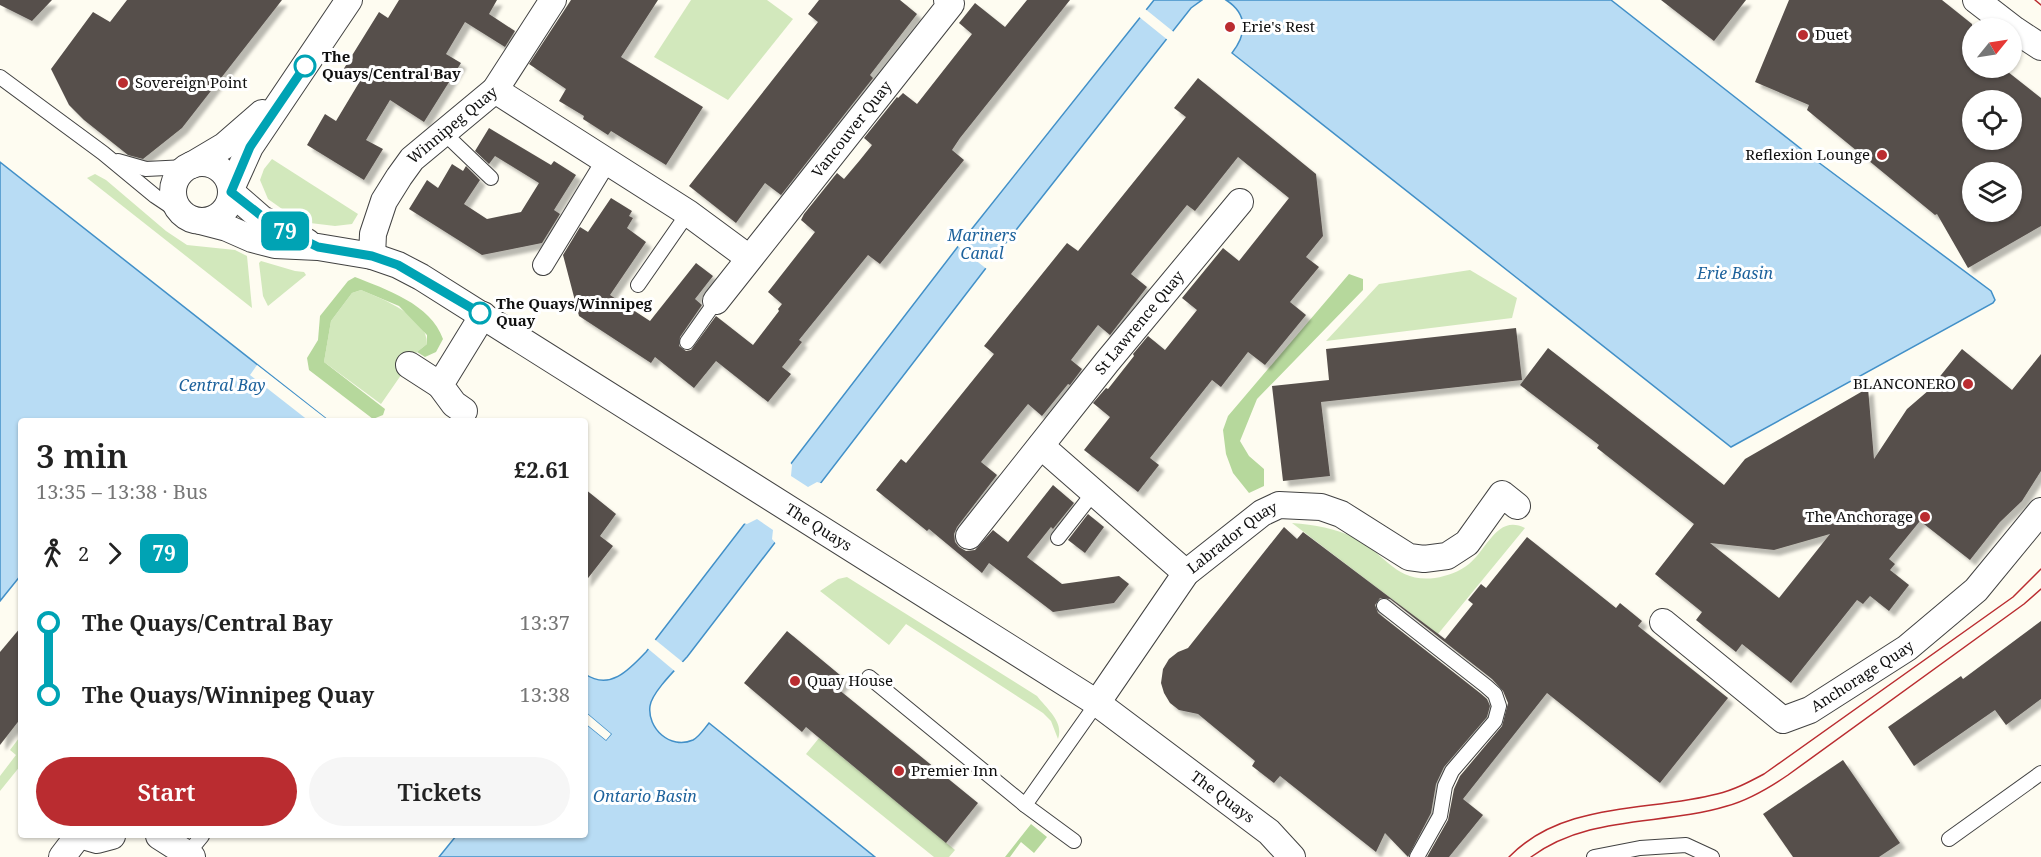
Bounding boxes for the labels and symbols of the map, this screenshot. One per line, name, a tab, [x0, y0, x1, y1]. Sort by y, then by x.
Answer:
place label: Erie's Rest	[1242, 16, 1315, 36]
north arrow	[1962, 18, 2022, 78]
marker: Erie's Rest	[1223, 20, 1237, 34]
place label: Duet	[1815, 24, 1849, 44]
marker: Duet	[1796, 28, 1810, 42]
place label: The Quays/Central Bay	[322, 46, 461, 83]
marker: The Quays/Central Bay	[294, 55, 316, 77]
place label: Sovereign Point	[135, 72, 248, 92]
marker: Sovereign Point	[116, 76, 130, 90]
street label: Vancouver Quay	[807, 76, 896, 181]
street label: Winnipeg Quay	[403, 81, 501, 168]
place label: Reflexion Lounge	[1745, 144, 1870, 164]
marker: Reflexion Lounge	[1875, 148, 1889, 162]
line badge: 79	[258, 212, 312, 250]
water label: Mariners Canal	[946, 224, 1017, 264]
water label: Erie Basin	[1696, 262, 1773, 284]
street label: St Lawrence Quay	[1090, 266, 1188, 378]
place label: The Quays/Winnipeg Quay	[496, 293, 653, 330]
marker: The Quays/Winnipeg Quay	[469, 302, 491, 324]
place label: BLANCONERO	[1853, 373, 1956, 393]
water label: Central Bay	[179, 374, 265, 396]
marker: BLANCONERO	[1961, 377, 1975, 391]
street label: Labrador Quay	[1183, 496, 1281, 577]
street label: The Quays	[782, 498, 856, 555]
place label: The Anchorage	[1805, 506, 1913, 526]
marker: The Anchorage	[1918, 510, 1932, 524]
street label: Anchorage Quay	[1807, 635, 1918, 716]
place label: Quay House	[807, 670, 893, 690]
marker: Quay House	[788, 674, 802, 688]
place label: Premier Inn	[911, 760, 998, 780]
marker: Premier Inn	[892, 764, 906, 778]
street label: The Quays	[1187, 766, 1259, 827]
water label: Ontario Basin	[593, 785, 697, 807]

